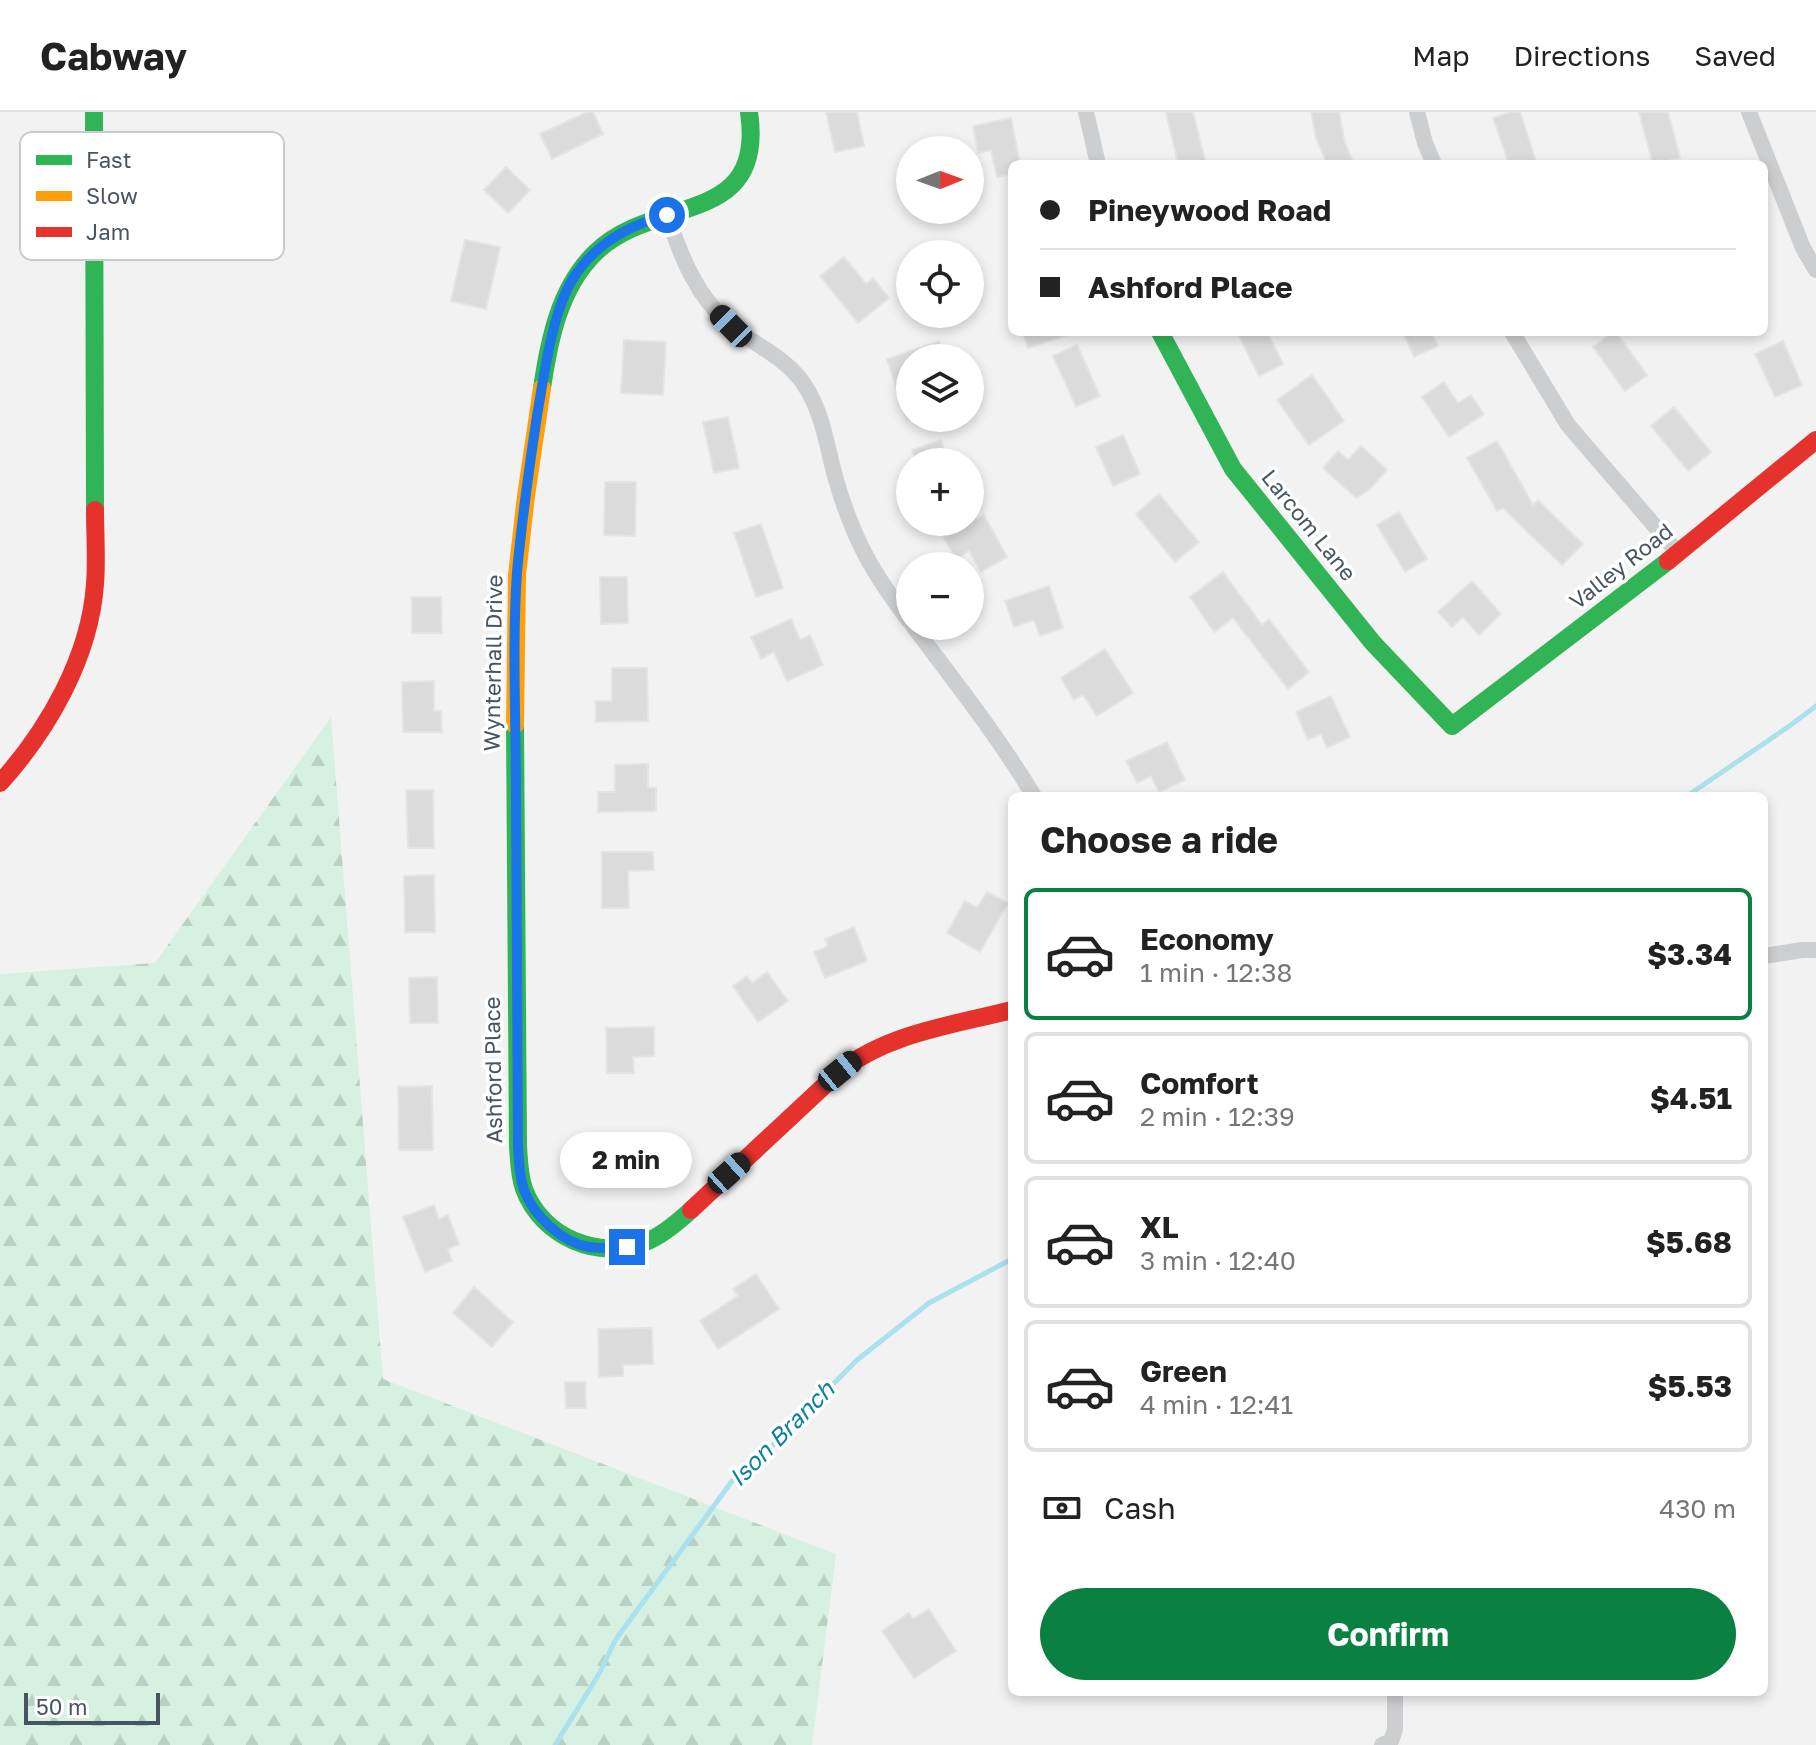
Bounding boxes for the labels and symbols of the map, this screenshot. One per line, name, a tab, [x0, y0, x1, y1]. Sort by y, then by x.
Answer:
legend	[20, 132, 284, 260]
north arrow	[896, 136, 984, 224]
text: Fast	[86, 146, 132, 173]
text: Slow	[86, 182, 138, 209]
route start	[649, 197, 685, 233]
text: Jam	[86, 218, 130, 245]
car	[706, 301, 756, 351]
street label: Larcom Lane	[1256, 464, 1362, 586]
street label: Valley Road	[1564, 517, 1678, 614]
street label: Wynterhall Drive	[477, 574, 508, 752]
street label: Ashford Place	[478, 996, 507, 1144]
car	[814, 1047, 866, 1095]
callout: 2 min	[561, 1131, 693, 1187]
car	[703, 1148, 755, 1198]
route end	[609, 1229, 645, 1265]
water label: Ison Branch	[722, 1373, 840, 1492]
scale bar	[24, 1689, 160, 1725]

